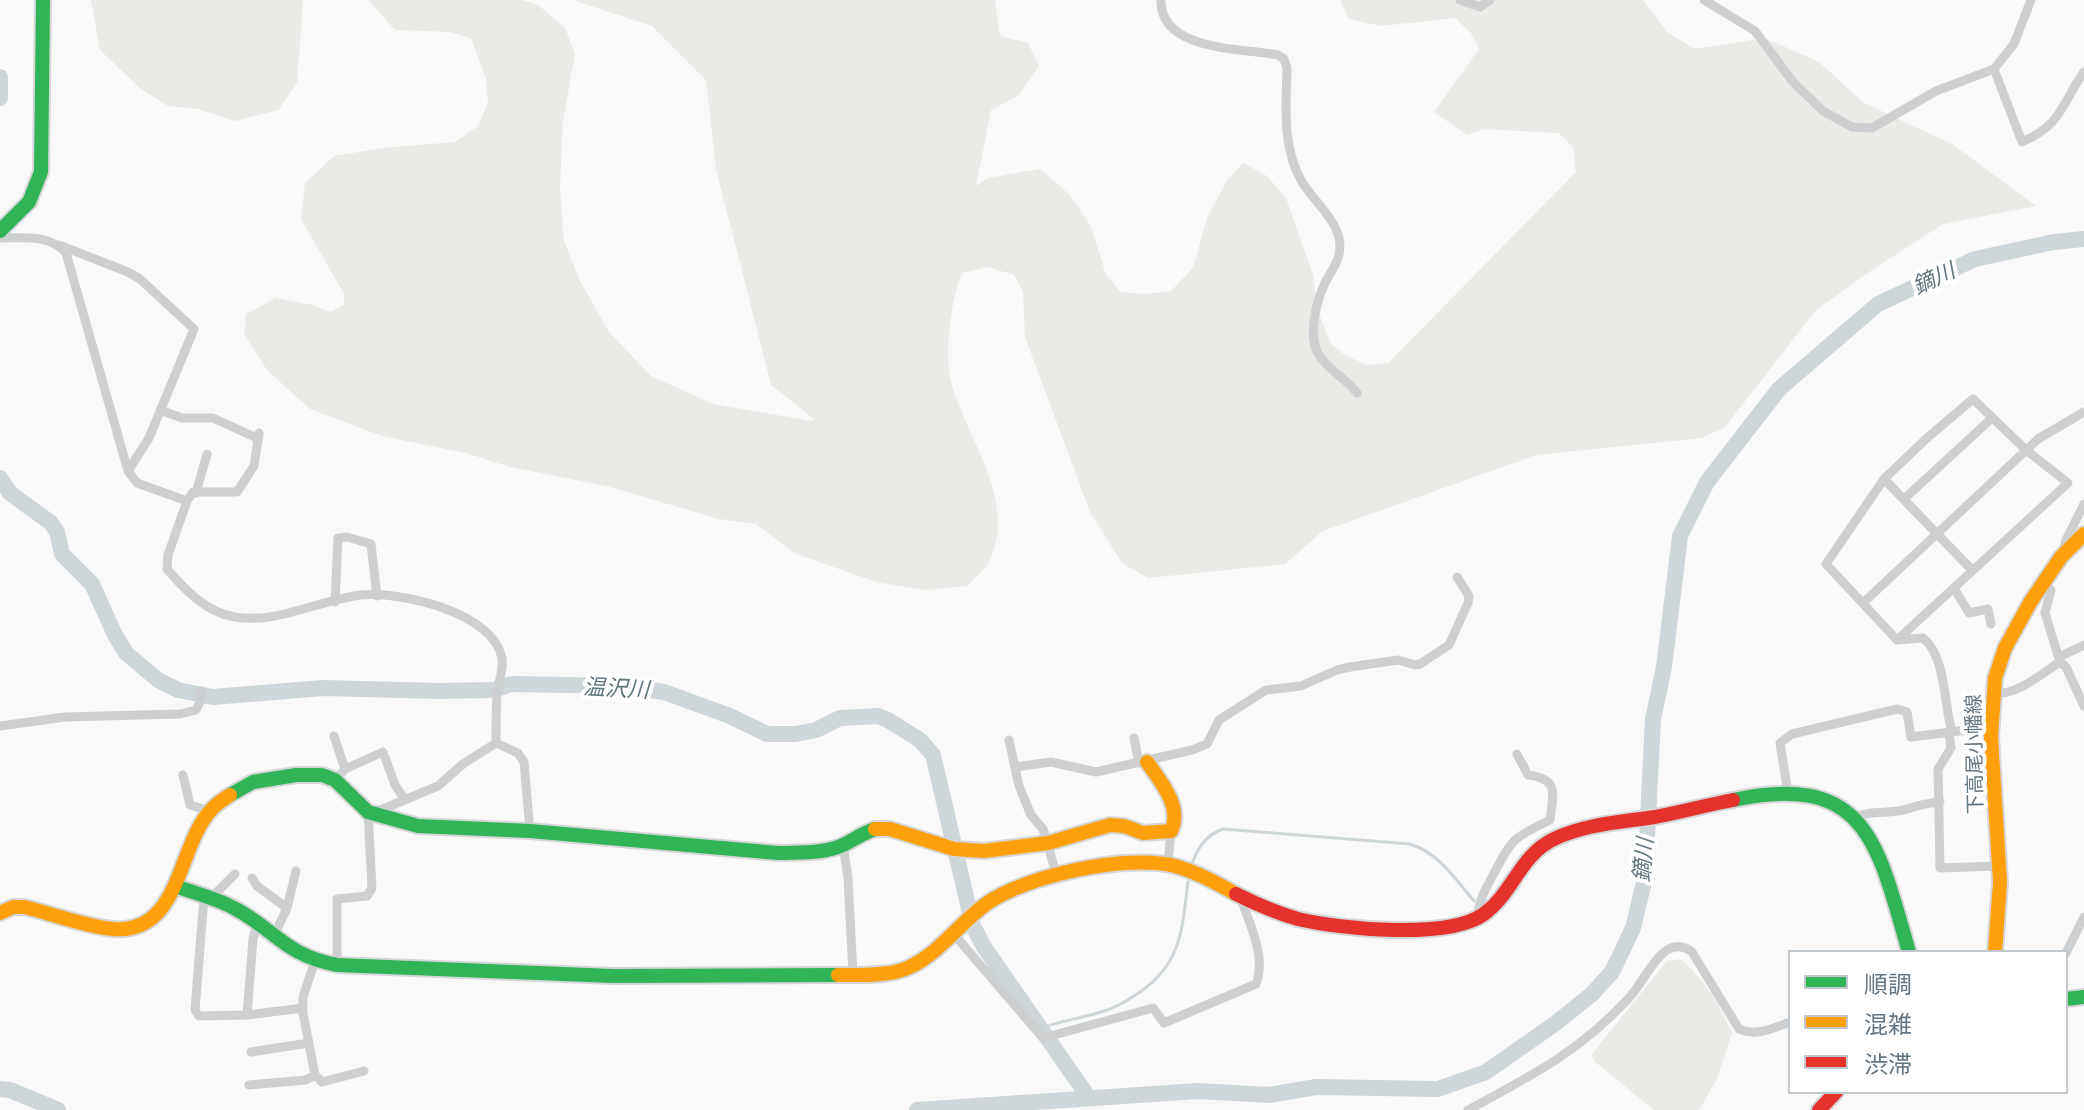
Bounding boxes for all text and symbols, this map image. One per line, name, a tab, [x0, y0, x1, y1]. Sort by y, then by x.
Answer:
water label: 鏑川	[1908, 258, 1960, 300]
water label: 温沢川	[582, 674, 650, 704]
street label: 下高尾小幡線	[1962, 694, 1988, 814]
water label: 鏑川	[1629, 837, 1659, 883]
legend	[1788, 950, 2068, 1094]
text: 順調	[1864, 970, 1912, 998]
text: 混雑	[1864, 1010, 1912, 1038]
text: 渋滞	[1864, 1050, 1912, 1078]

